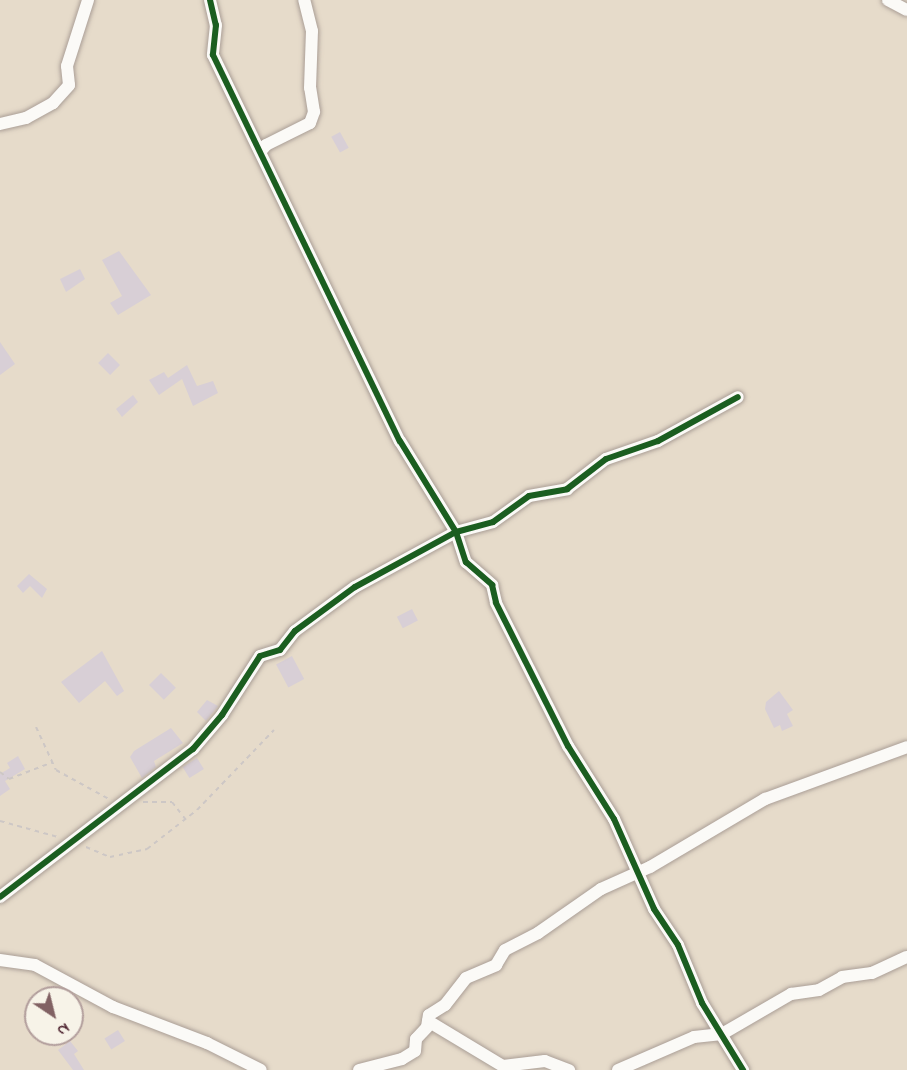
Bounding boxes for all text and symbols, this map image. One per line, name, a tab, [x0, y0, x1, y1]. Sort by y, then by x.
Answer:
north arrow	[24, 986, 84, 1046]
text: N	[52, 1016, 74, 1042]

